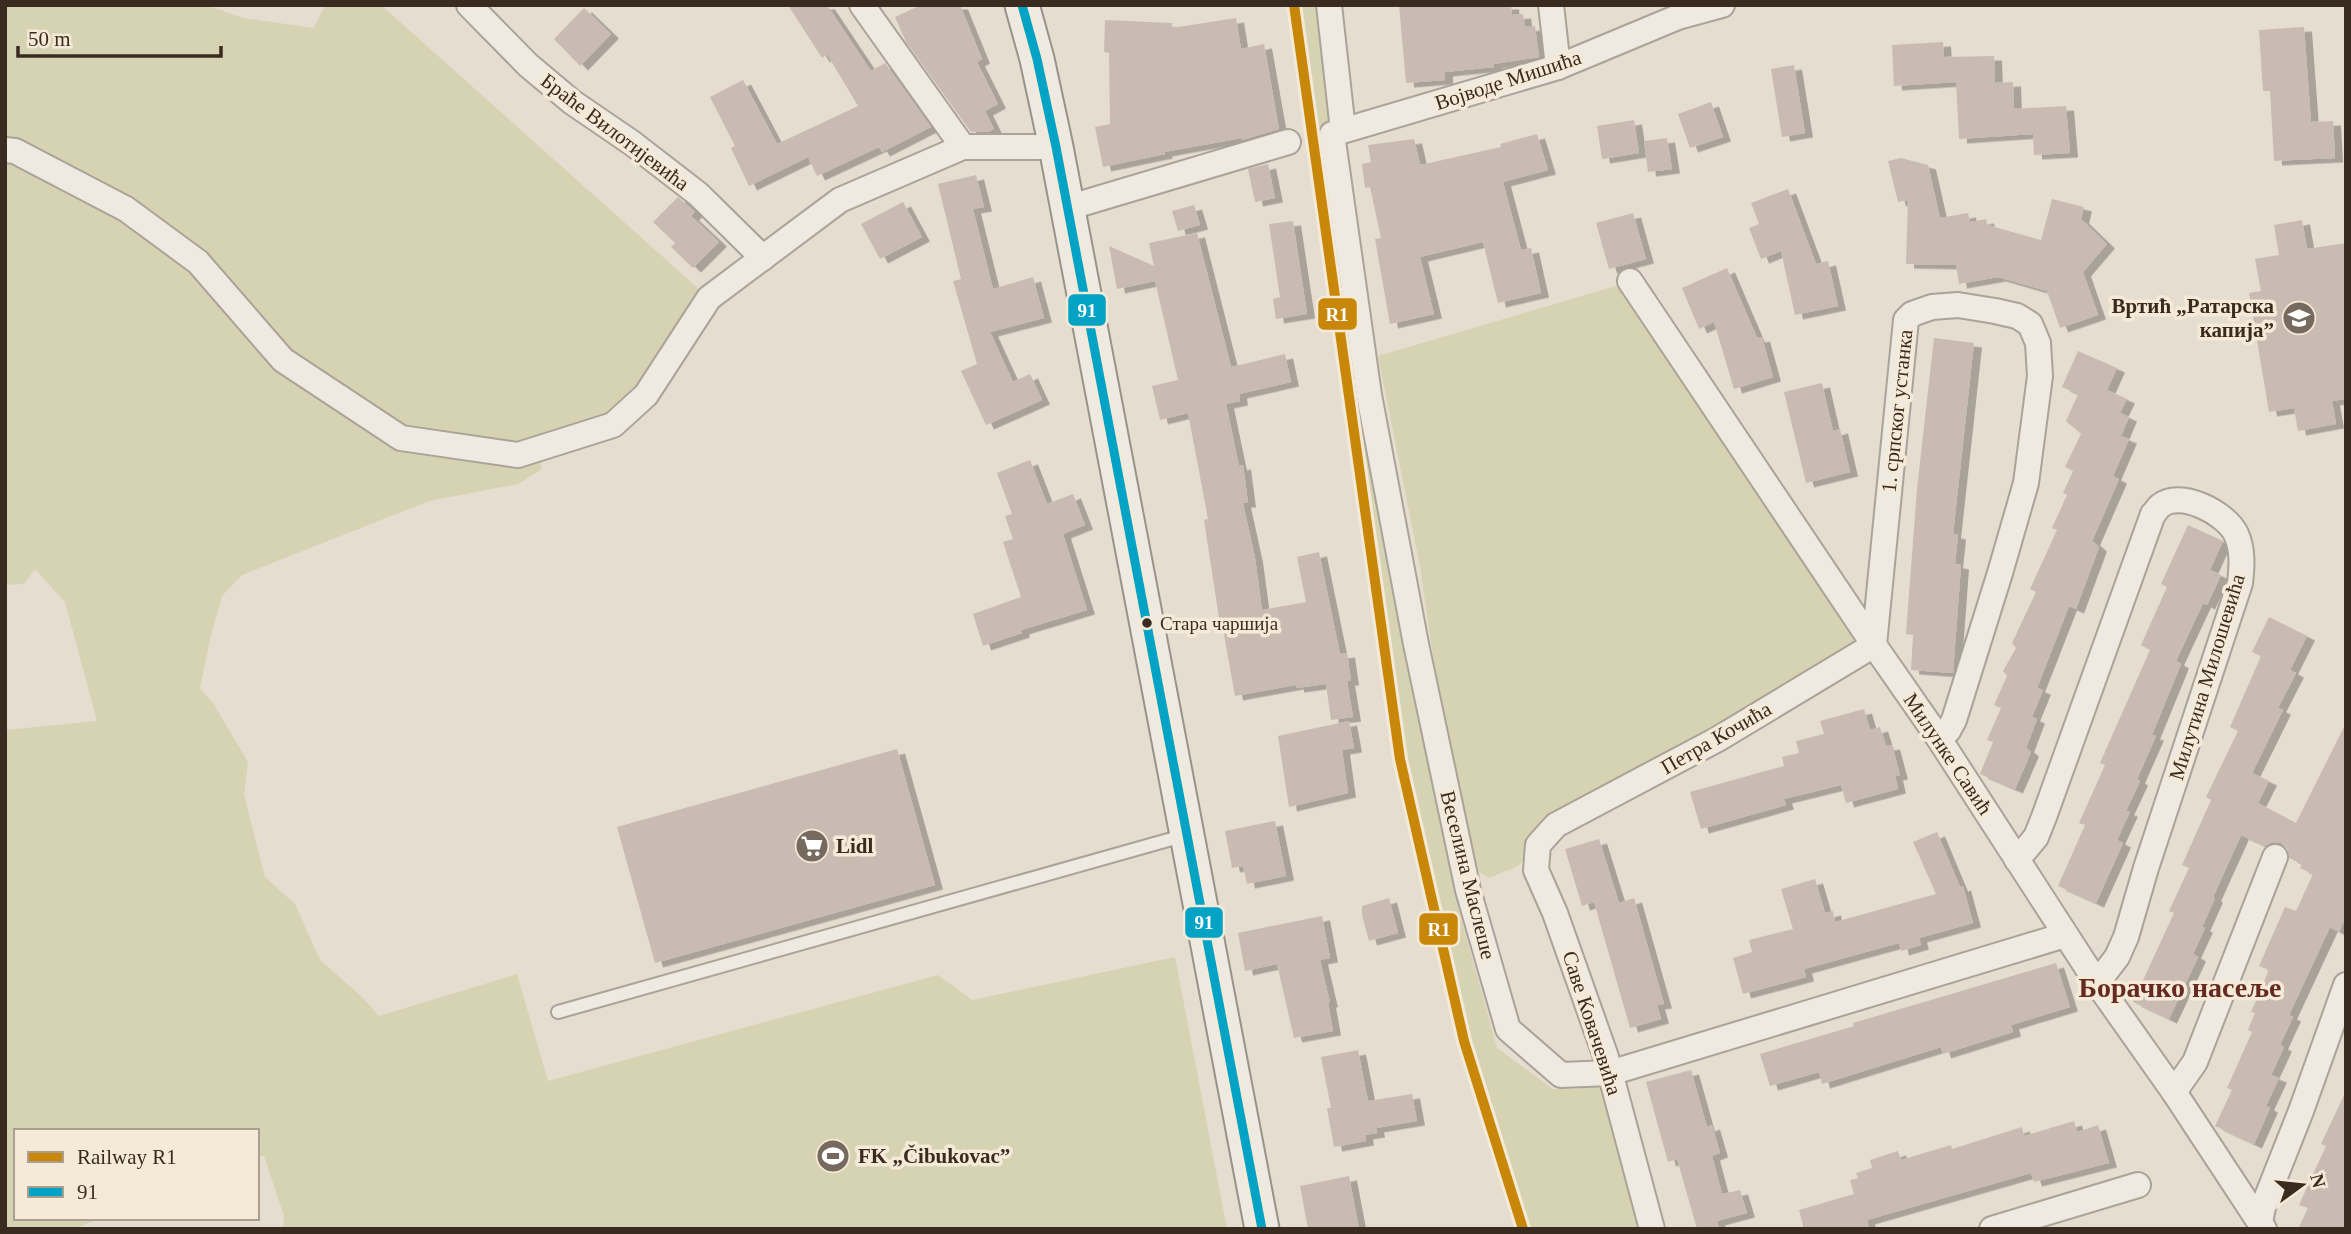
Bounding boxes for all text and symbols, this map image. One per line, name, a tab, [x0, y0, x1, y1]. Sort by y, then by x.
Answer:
scale bar	[18, 14, 220, 58]
text: 50 m	[28, 27, 71, 51]
street label: Војводе Мишића	[1432, 45, 1585, 115]
street label: Браће Вилотијевића	[536, 68, 694, 196]
line badge: 91	[1067, 293, 1107, 327]
place label: Вртић „Ратарска капија”	[2112, 294, 2274, 342]
line badge: R1	[1317, 297, 1358, 331]
school or university icon: Вртић „Ратарска капија”	[2280, 299, 2318, 337]
text: 91	[1078, 300, 1097, 321]
text: R1	[1325, 304, 1349, 325]
street label: 1. српског устанка	[1876, 328, 1918, 494]
street label: Милутина Милошевића	[2164, 570, 2250, 783]
place label: Стара чаршија	[1160, 613, 1279, 634]
marker: Стара чаршија	[1140, 616, 1154, 630]
street label: Милунке Савић	[1899, 689, 1998, 820]
street label: Петра Кочића	[1657, 696, 1776, 779]
street label: Веселина Маслеше	[1435, 788, 1501, 962]
supermarket icon: Lidl	[793, 827, 831, 865]
place label: Lidl	[836, 834, 874, 858]
line badge: 91	[1184, 906, 1224, 939]
text: 91	[1195, 912, 1214, 933]
line badge: R1	[1418, 912, 1459, 946]
text: R1	[1427, 919, 1451, 940]
street label: Саве Ковачевића	[1557, 948, 1627, 1099]
district label: Борачко насеље	[2078, 972, 2282, 1003]
legend	[14, 1129, 259, 1220]
sports icon: FK „Čibukovac”	[814, 1137, 852, 1175]
place label: FK „Čibukovac”	[858, 1144, 1010, 1168]
text: Railway R1	[77, 1145, 177, 1169]
north arrow	[2267, 1150, 2337, 1220]
text: N	[2306, 1171, 2330, 1190]
text: 91	[77, 1180, 98, 1204]

